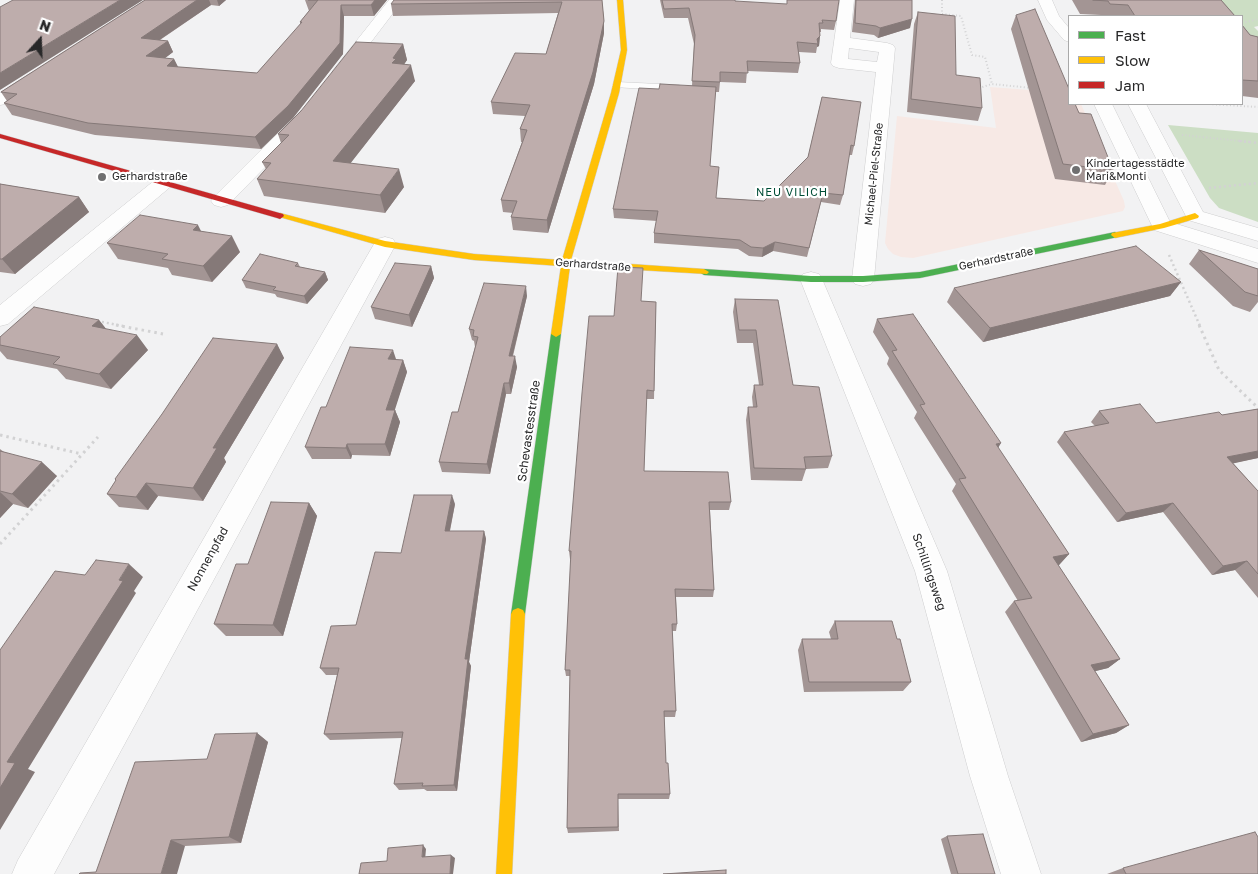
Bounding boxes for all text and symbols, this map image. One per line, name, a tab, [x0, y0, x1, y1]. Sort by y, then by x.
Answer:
north arrow	[15, 15, 65, 65]
legend	[1068, 15, 1243, 105]
text: N	[37, 16, 53, 35]
text: Fast	[1115, 26, 1146, 44]
text: Slow	[1115, 51, 1150, 69]
text: Jam	[1115, 76, 1145, 94]
street label: Michael-Piel-Straße	[862, 122, 886, 226]
place label: Kindertagesstädte Mari&Monti	[1086, 157, 1185, 183]
marker: Kindertagesstädte Mari&Monti	[1070, 164, 1082, 176]
place label: Gerhardstraße	[112, 170, 188, 184]
marker: Gerhardstraße	[96, 171, 108, 183]
district label: NEU VILICH	[755, 186, 829, 200]
street label: Gerhardstraße	[958, 245, 1034, 273]
street label: Gerhardstraße	[555, 256, 631, 274]
street label: Schevastesstraße	[515, 379, 543, 483]
street label: Nonnenpfad	[184, 524, 232, 594]
street label: Schillingsweg	[909, 531, 949, 613]

